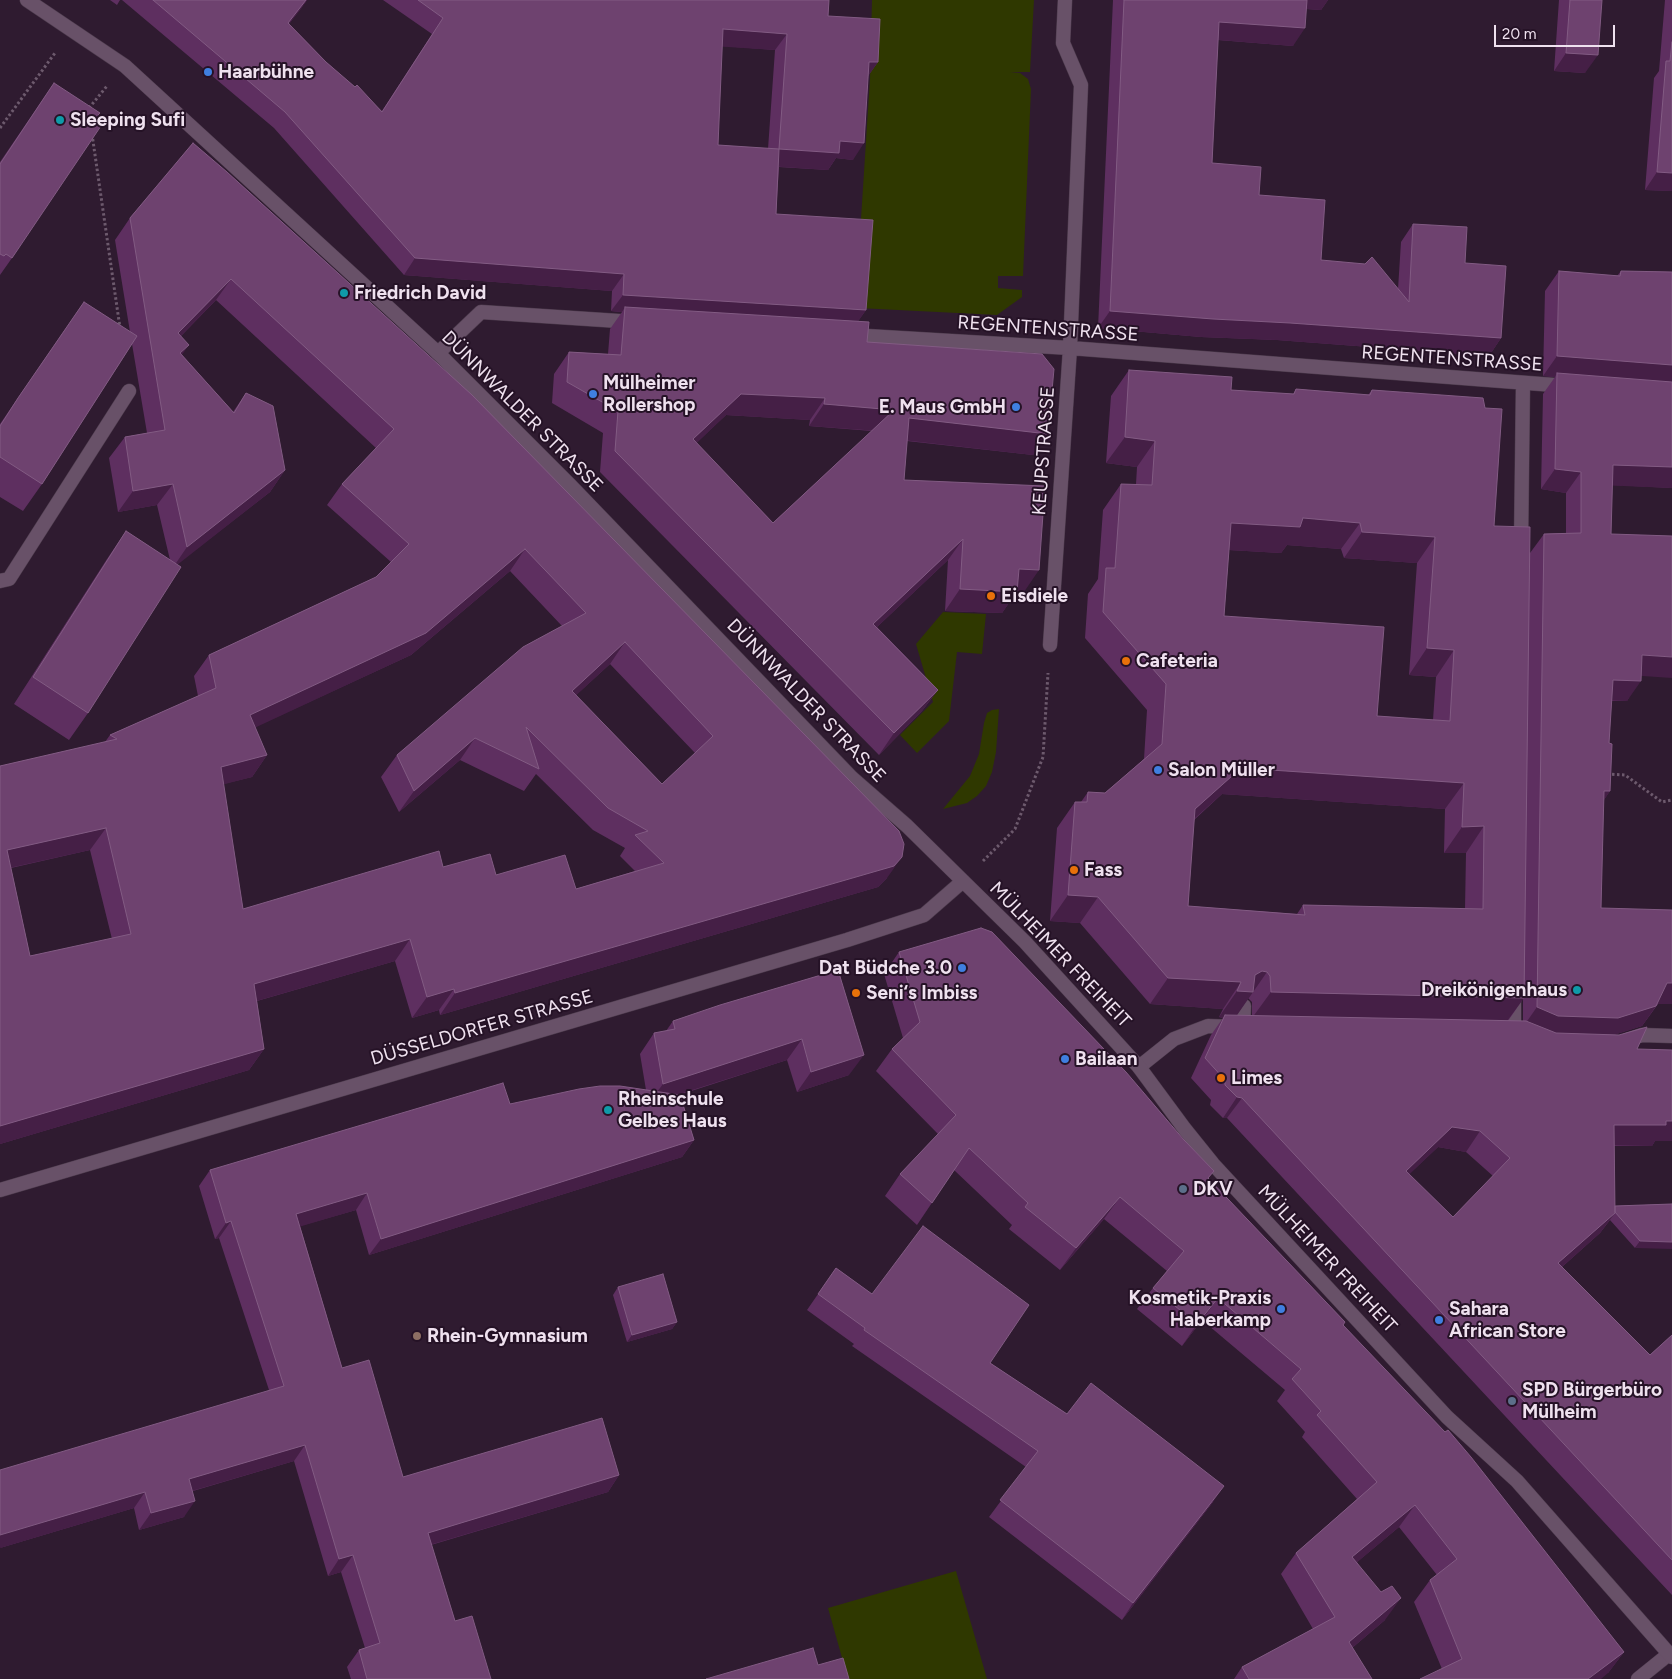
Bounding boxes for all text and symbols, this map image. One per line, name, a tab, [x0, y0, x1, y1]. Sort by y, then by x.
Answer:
scale bar	[1497, 15, 1618, 47]
text: 20 m	[1502, 25, 1536, 43]
place label: Haarbühne	[218, 61, 314, 83]
marker: Haarbühne	[202, 66, 214, 78]
place label: Sleeping Sufi	[70, 109, 185, 131]
marker: Sleeping Sufi	[54, 114, 66, 126]
place label: Friedrich David	[354, 282, 486, 304]
marker: Friedrich David	[338, 287, 350, 299]
street label: REGENTENSTRASSE	[957, 311, 1139, 347]
street label: DÜNNWALDER STRASSE	[437, 327, 607, 497]
street label: REGENTENSTRASSE	[1361, 341, 1543, 377]
place label: Mülheimer Rollershop	[603, 372, 696, 416]
street label: KEUPSTRASSE	[1028, 386, 1060, 516]
marker: Mülheimer Rollershop	[587, 388, 599, 400]
place label: E. Maus GmbH	[879, 396, 1006, 418]
marker: E. Maus GmbH	[1010, 401, 1022, 413]
place label: Eisdiele	[1001, 585, 1068, 607]
marker: Eisdiele	[985, 590, 997, 602]
street label: DÜNNWALDER STRASSE	[722, 614, 890, 788]
place label: Cafeteria	[1136, 650, 1218, 672]
marker: Cafeteria	[1120, 655, 1132, 667]
place label: Salon Müller	[1168, 759, 1275, 781]
marker: Salon Müller	[1152, 764, 1164, 776]
place label: Fass	[1084, 859, 1122, 881]
marker: Fass	[1068, 864, 1080, 876]
street label: MÜLHEIMER FREIHEIT	[985, 877, 1135, 1033]
place label: Dat Büdche 3.0	[819, 957, 952, 979]
marker: Dat Büdche 3.0	[956, 962, 968, 974]
place label: Dreikönigenhaus	[1421, 979, 1567, 1001]
place label: Seni‘s Imbiss	[866, 982, 977, 1004]
marker: Dreikönigenhaus	[1571, 984, 1583, 996]
street label: DÜSSELDORFER STRASSE	[368, 985, 596, 1071]
marker: Seni‘s Imbiss	[850, 987, 862, 999]
place label: Bailaan	[1075, 1048, 1137, 1070]
marker: Bailaan	[1059, 1053, 1071, 1065]
place label: Limes	[1231, 1067, 1282, 1089]
marker: Limes	[1215, 1072, 1227, 1084]
place label: Rheinschule Gelbes Haus	[618, 1088, 727, 1132]
marker: Rheinschule Gelbes Haus	[602, 1104, 614, 1116]
place label: DKV	[1193, 1178, 1233, 1200]
street label: MÜLHEIMER FREIHEIT	[1253, 1180, 1401, 1338]
marker: DKV	[1177, 1183, 1189, 1195]
place label: Kosmetik-Praxis Haberkamp	[1129, 1287, 1271, 1331]
place label: Sahara African Store	[1449, 1298, 1566, 1342]
marker: Kosmetik-Praxis Haberkamp	[1275, 1303, 1287, 1315]
marker: Sahara African Store	[1433, 1314, 1445, 1326]
place label: Rhein-Gymnasium	[427, 1325, 588, 1347]
marker: Rhein-Gymnasium	[411, 1330, 423, 1342]
place label: SPD Bürgerbüro Mülheim	[1522, 1379, 1662, 1423]
marker: SPD Bürgerbüro Mülheim	[1506, 1395, 1518, 1407]

